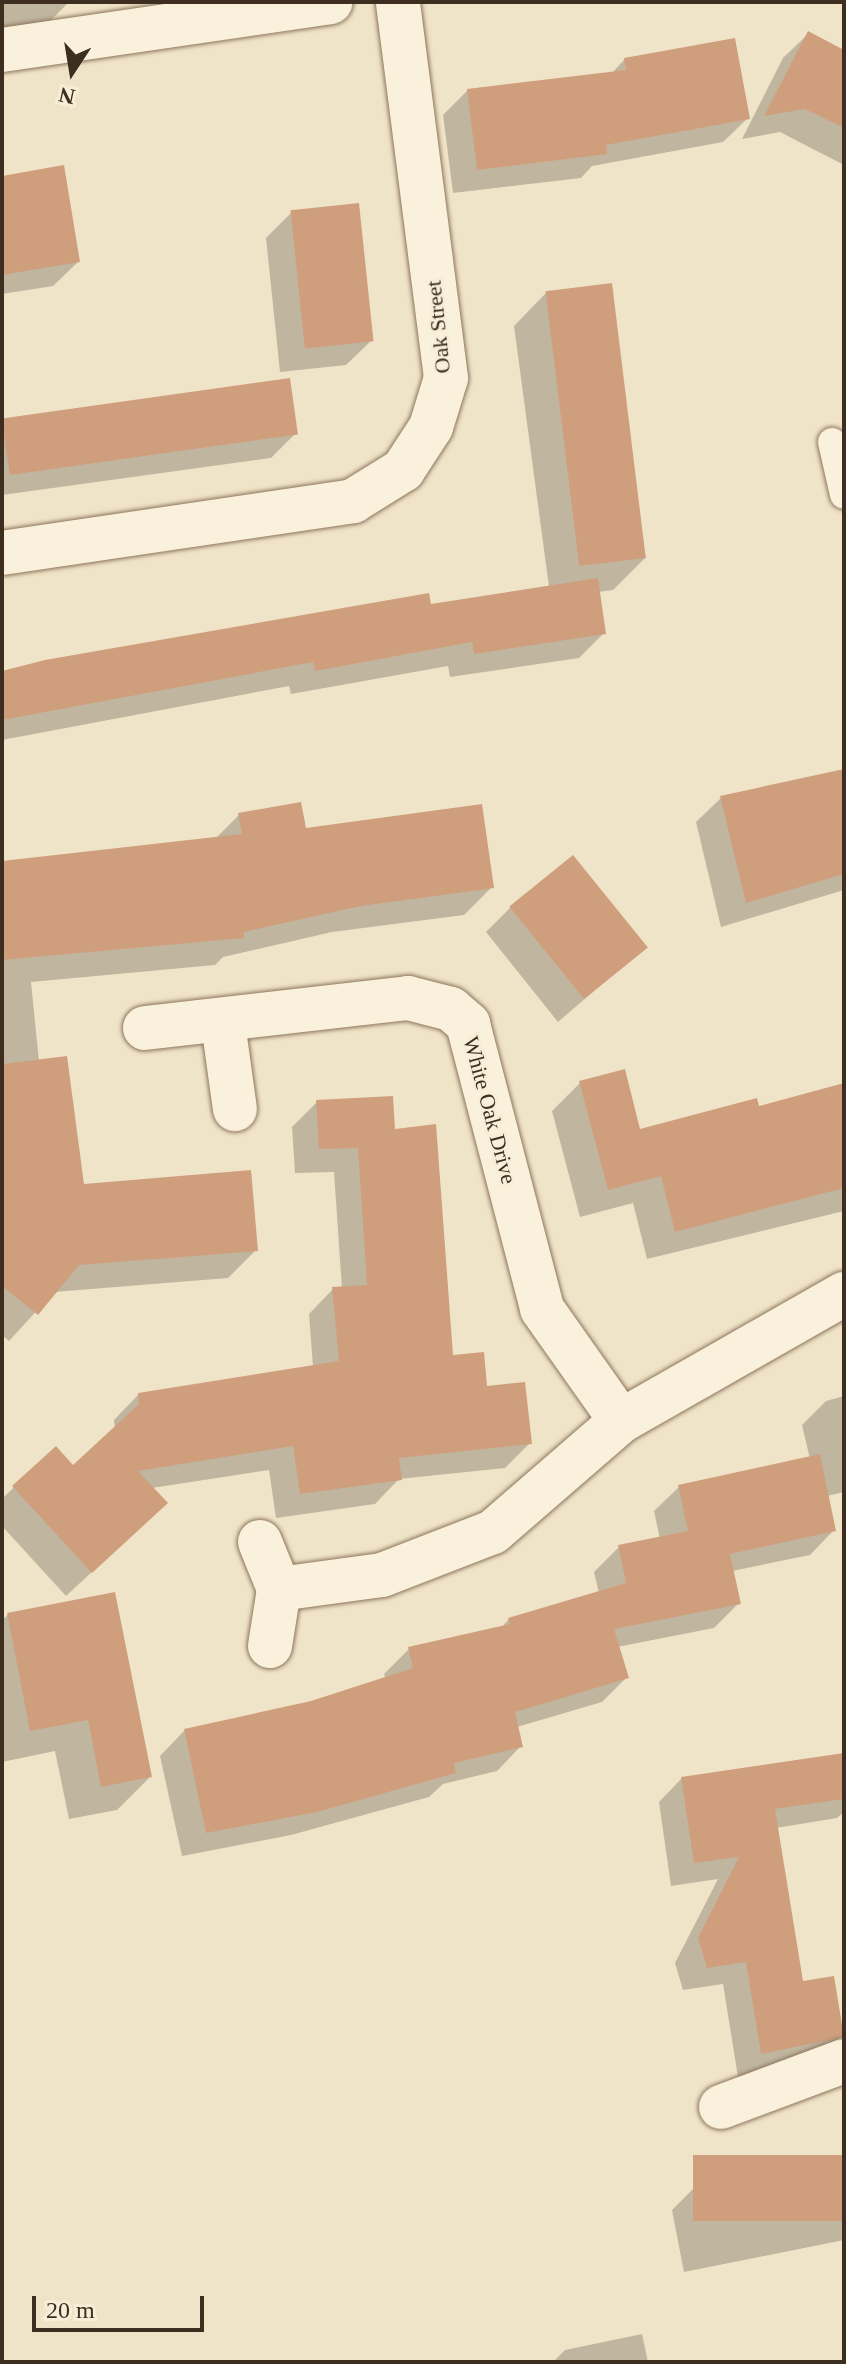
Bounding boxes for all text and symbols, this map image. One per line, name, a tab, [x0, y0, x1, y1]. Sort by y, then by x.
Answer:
north arrow	[32, 32, 112, 112]
text: N	[57, 82, 77, 110]
street label: Oak Street	[420, 279, 456, 375]
street label: White Oak Drive	[458, 1033, 522, 1187]
scale bar	[36, 2280, 208, 2330]
text: 20 m	[46, 2297, 95, 2323]

